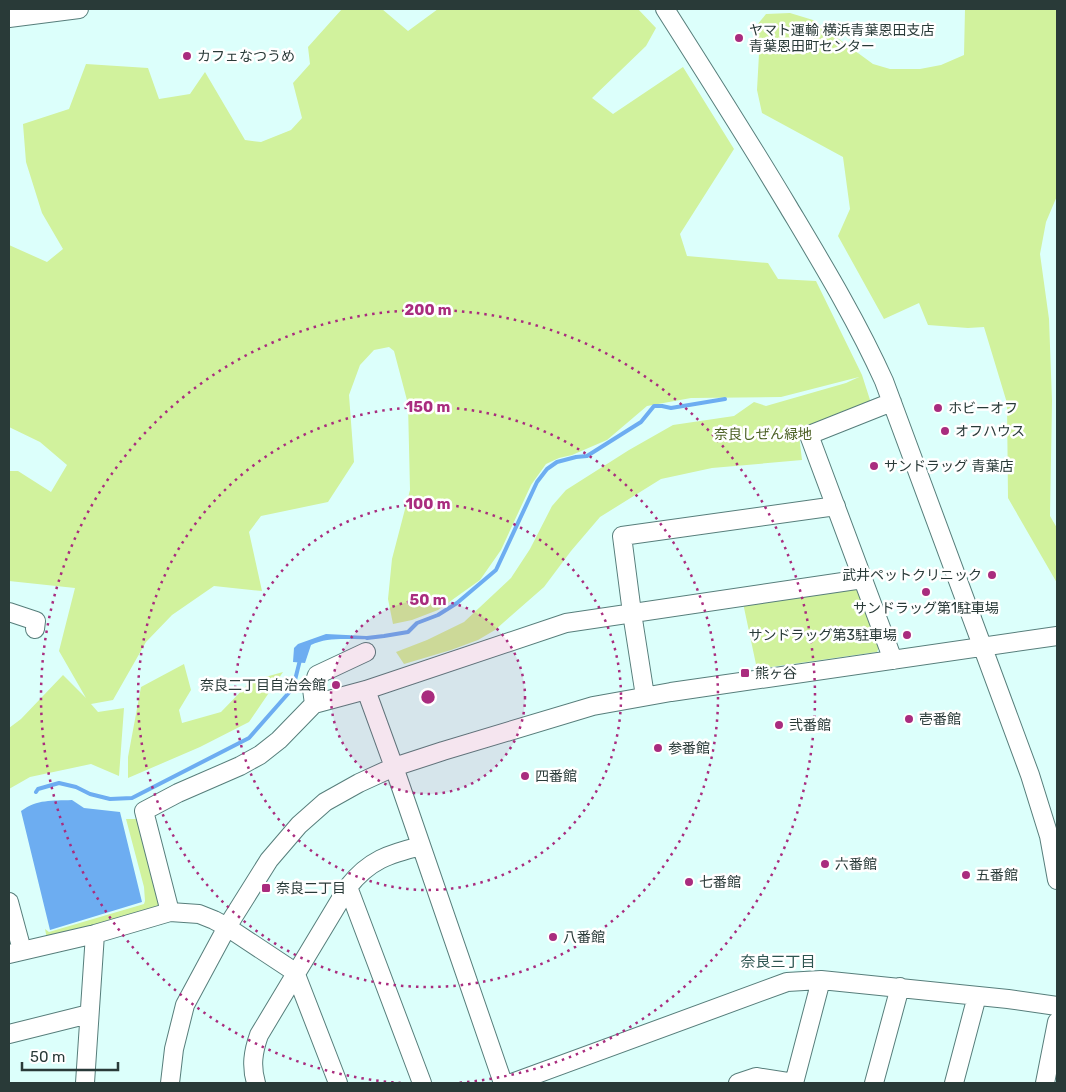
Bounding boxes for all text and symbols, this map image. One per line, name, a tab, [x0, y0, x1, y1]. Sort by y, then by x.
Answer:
place label: ヤマト運輸 横浜青葉恩田支店 青葉恩田町センター	[749, 22, 934, 55]
marker: ヤマト運輸 横浜青葉恩田支店 青葉恩田町センター	[733, 32, 745, 44]
place label: カフェなつうめ	[197, 48, 295, 65]
marker: カフェなつうめ	[181, 50, 193, 62]
text: 200 m	[404, 301, 452, 319]
text: 150 m	[406, 398, 450, 416]
place label: ホビーオフ	[948, 400, 1018, 417]
marker: ホビーオフ	[932, 402, 944, 414]
place label: オフハウス	[955, 423, 1025, 440]
marker: オフハウス	[939, 425, 951, 437]
park label: 奈良しぜん緑地	[714, 426, 812, 443]
place label: サンドラッグ 青葉店	[884, 458, 1013, 475]
marker: サンドラッグ 青葉店	[868, 460, 880, 472]
text: 100 m	[406, 495, 450, 513]
place label: 武井ペットクリニック	[842, 567, 982, 584]
marker: 武井ペットクリニック	[986, 569, 998, 581]
marker: サンドラッグ第1駐車場	[920, 586, 932, 598]
text: 50 m	[410, 591, 446, 609]
place label: サンドラッグ第1駐車場	[853, 600, 999, 617]
place label: サンドラッグ第3駐車場	[749, 627, 897, 644]
marker: サンドラッグ第3駐車場	[901, 629, 913, 641]
place label: 熊ヶ谷	[755, 665, 797, 682]
marker: 熊ヶ谷	[739, 667, 751, 679]
place label: 奈良二丁目自治会館	[200, 677, 326, 694]
marker: 奈良二丁目自治会館	[330, 679, 342, 691]
centre of rings	[419, 688, 437, 706]
place label: 壱番館	[919, 711, 961, 728]
marker: 壱番館	[903, 713, 915, 725]
place label: 弐番館	[789, 717, 831, 734]
marker: 弐番館	[773, 719, 785, 731]
place label: 参番館	[668, 740, 710, 757]
marker: 参番館	[652, 742, 664, 754]
place label: 四番館	[535, 768, 577, 785]
marker: 四番館	[519, 770, 531, 782]
place label: 六番館	[835, 856, 877, 873]
marker: 六番館	[819, 858, 831, 870]
place label: 五番館	[976, 867, 1018, 884]
marker: 五番館	[960, 869, 972, 881]
place label: 七番館	[699, 874, 741, 891]
marker: 七番館	[683, 876, 695, 888]
place label: 奈良二丁目	[276, 880, 346, 897]
marker: 奈良二丁目	[260, 882, 272, 894]
place label: 八番館	[563, 929, 605, 946]
marker: 八番館	[547, 931, 559, 943]
district label: 奈良三丁目	[740, 953, 816, 971]
scale bar	[22, 1040, 119, 1072]
text: 50 m	[30, 1048, 65, 1066]

